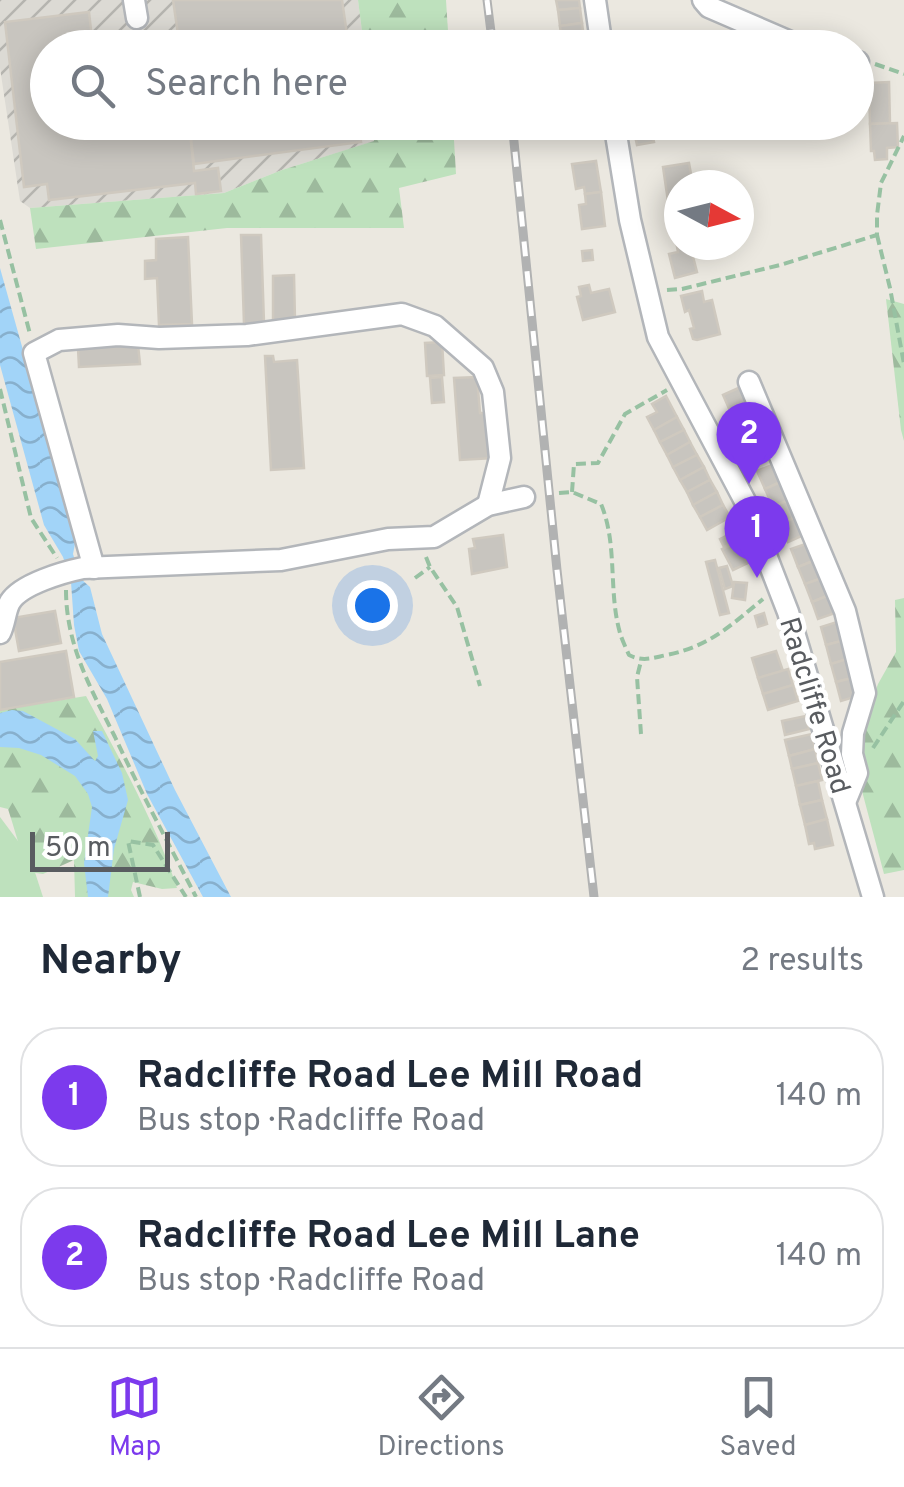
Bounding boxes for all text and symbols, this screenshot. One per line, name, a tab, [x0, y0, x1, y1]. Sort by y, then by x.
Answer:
search box	[30, 30, 874, 140]
icon: search	[65, 58, 120, 113]
text: Search here	[145, 61, 348, 110]
north arrow	[664, 170, 754, 260]
pin: 2	[716, 402, 782, 484]
pin: 1	[724, 496, 790, 578]
your location	[347, 580, 398, 631]
street label: Radcliffe Road	[769, 613, 857, 799]
scale bar	[30, 827, 170, 871]
text: 50 m	[45, 831, 111, 867]
text: Nearby	[40, 936, 182, 989]
text: 2 results	[740, 942, 864, 982]
text: Radcliffe Road Lee Mill Road	[137, 1053, 643, 1102]
text: 1	[68, 1077, 81, 1117]
text: 140 m	[776, 1077, 862, 1117]
text: Bus stop · Radcliffe Road	[137, 1102, 485, 1142]
text: Radcliffe Road Lee Mill Lane	[137, 1213, 640, 1262]
text: 2	[65, 1237, 84, 1277]
text: 140 m	[776, 1237, 862, 1277]
text: Bus stop · Radcliffe Road	[137, 1262, 485, 1302]
tab: Map	[107, 1370, 162, 1466]
tab: Directions	[377, 1370, 505, 1466]
tab: Saved	[720, 1370, 797, 1466]

